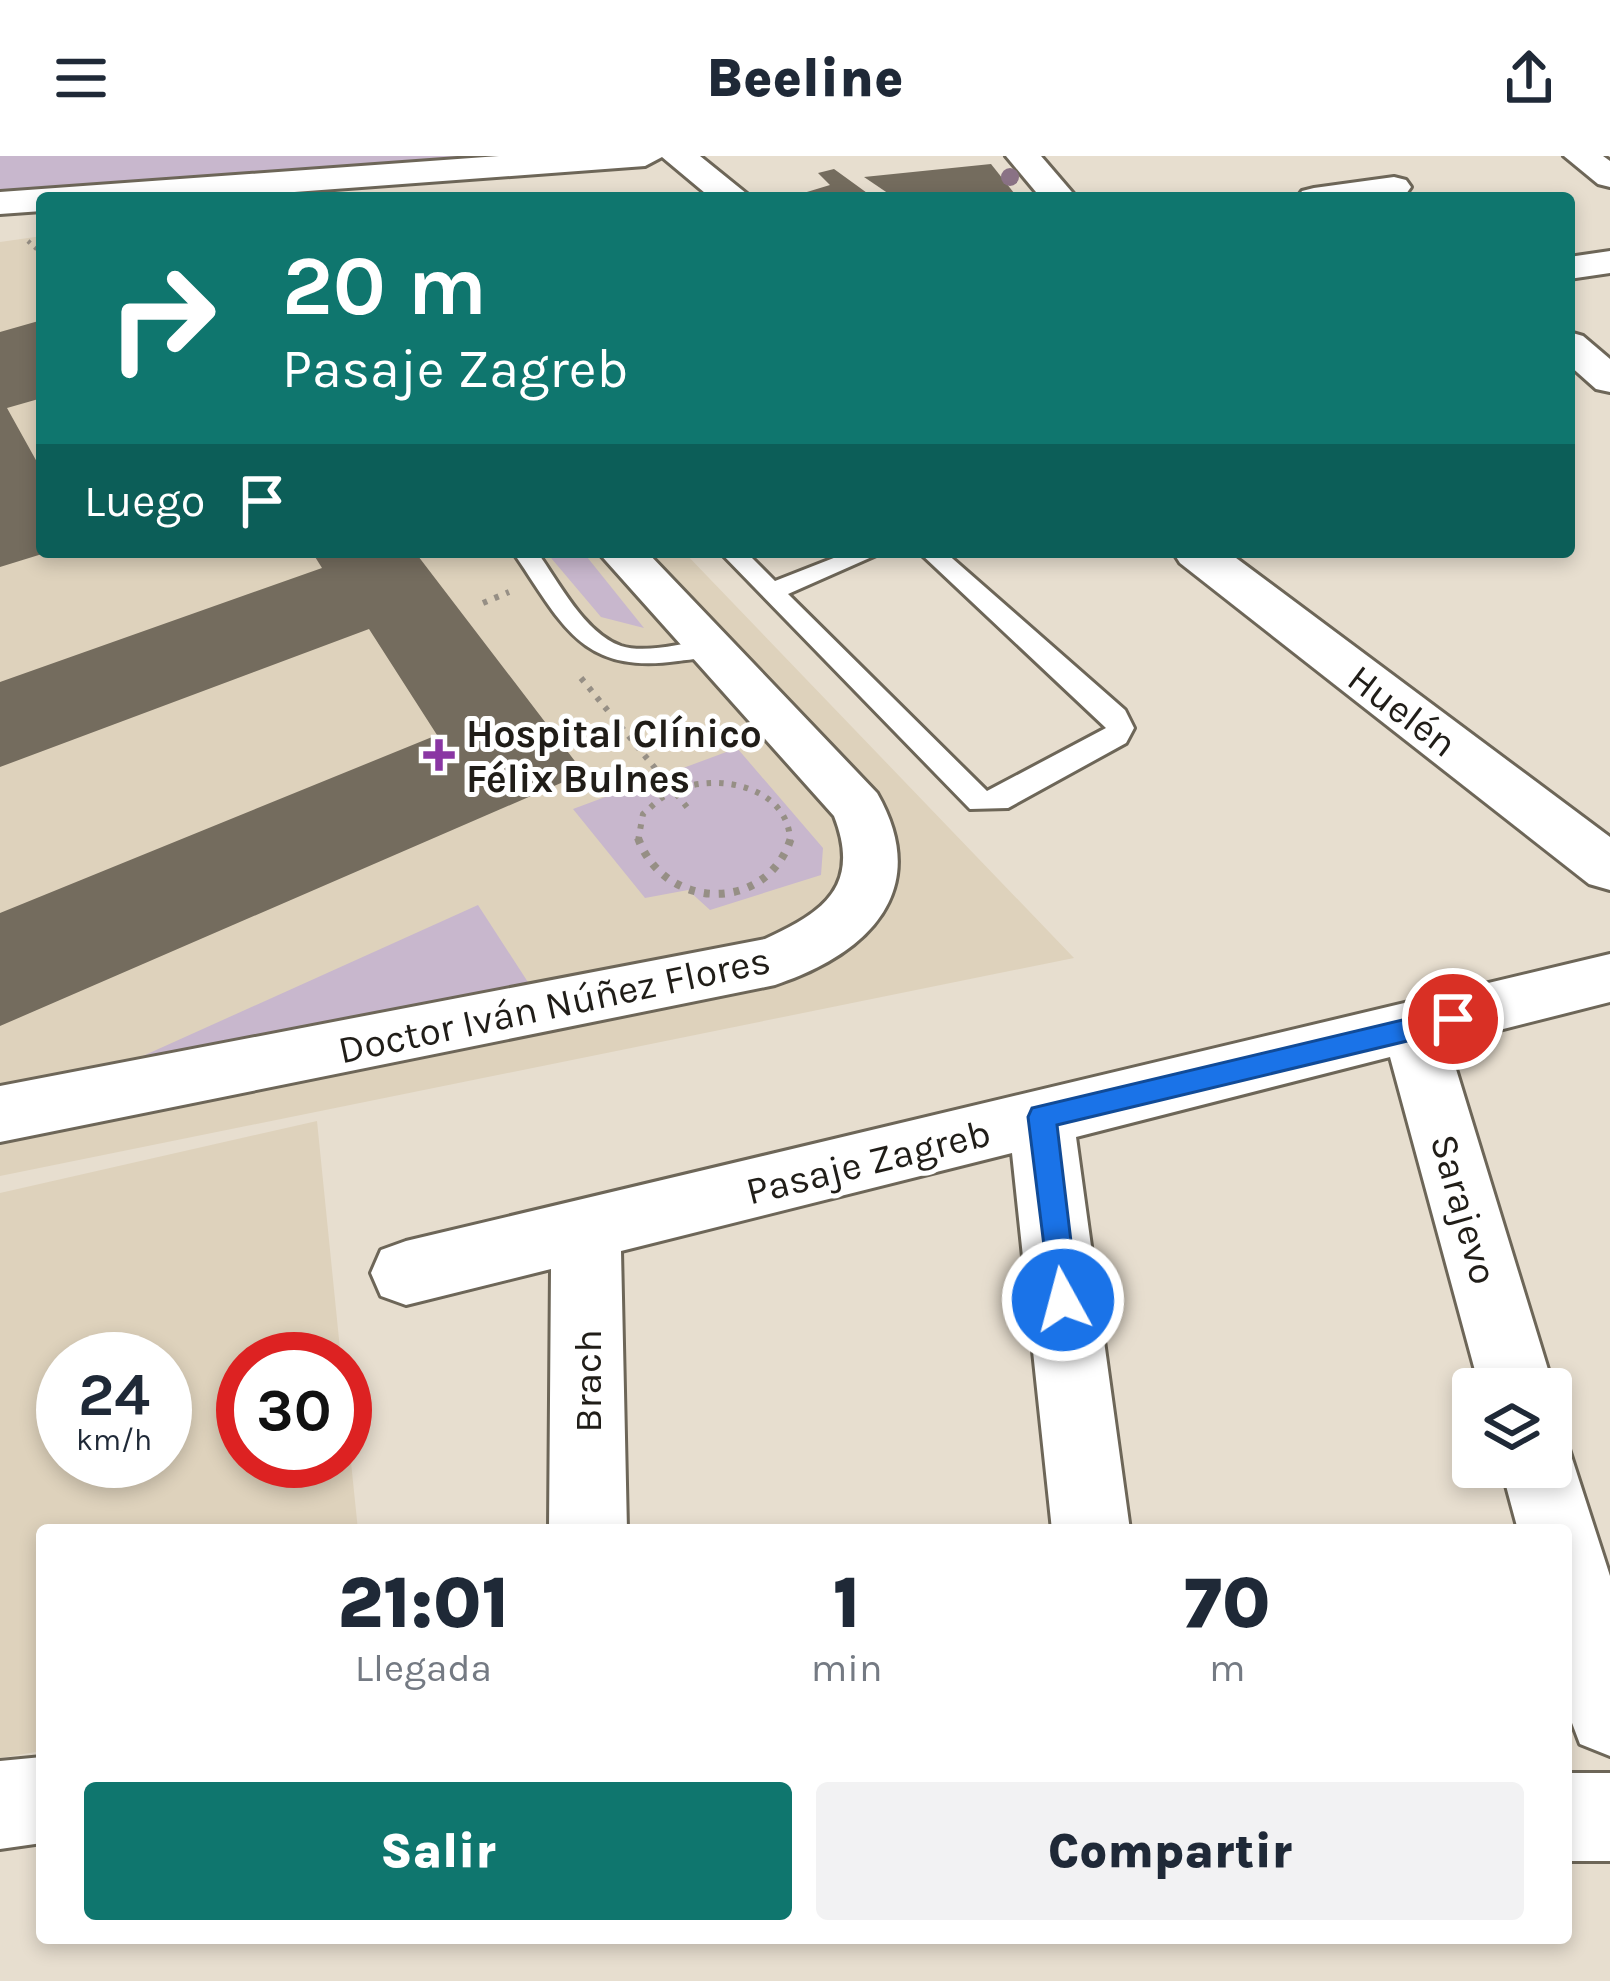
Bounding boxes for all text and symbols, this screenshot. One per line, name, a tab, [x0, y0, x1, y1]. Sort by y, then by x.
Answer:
icon: menu	[48, 45, 114, 111]
icon: share	[1496, 45, 1562, 111]
text: Beeline	[706, 46, 904, 110]
text: 20 m	[282, 237, 487, 335]
icon: right	[84, 240, 240, 396]
text: Pasaje Zagreb	[282, 337, 629, 401]
icon: arrive	[229, 468, 295, 534]
text: Luego	[84, 475, 205, 527]
street label: Huelén	[1339, 655, 1466, 767]
place label: Hospital Clínico Félix Bulnes	[466, 711, 762, 802]
marker: Hospital Clínico Félix Bulnes	[423, 739, 455, 771]
street label: Doctor Iván Núñez Flores	[334, 937, 774, 1073]
pin	[1402, 968, 1504, 1070]
icon: arrive	[1420, 986, 1486, 1052]
street label: Pasaje Zagreb	[741, 1109, 995, 1215]
street label: Sarajevo	[1421, 1129, 1507, 1290]
position arrow	[1000, 1237, 1126, 1363]
street label: Brach	[565, 1329, 611, 1433]
speed limit sign: 30	[216, 1332, 372, 1488]
text: 24	[78, 1360, 150, 1430]
map controls	[1452, 1368, 1572, 1488]
button: layers	[1452, 1368, 1572, 1488]
text: km/h	[76, 1422, 152, 1458]
text: 21:01	[338, 1561, 509, 1645]
text: 1	[833, 1561, 860, 1645]
text: 70	[1184, 1561, 1270, 1645]
text: Llegada	[355, 1645, 492, 1691]
text: min	[811, 1645, 882, 1691]
text: m	[1209, 1645, 1245, 1691]
button: Salir	[84, 1782, 792, 1920]
button: Compartir	[816, 1782, 1524, 1920]

